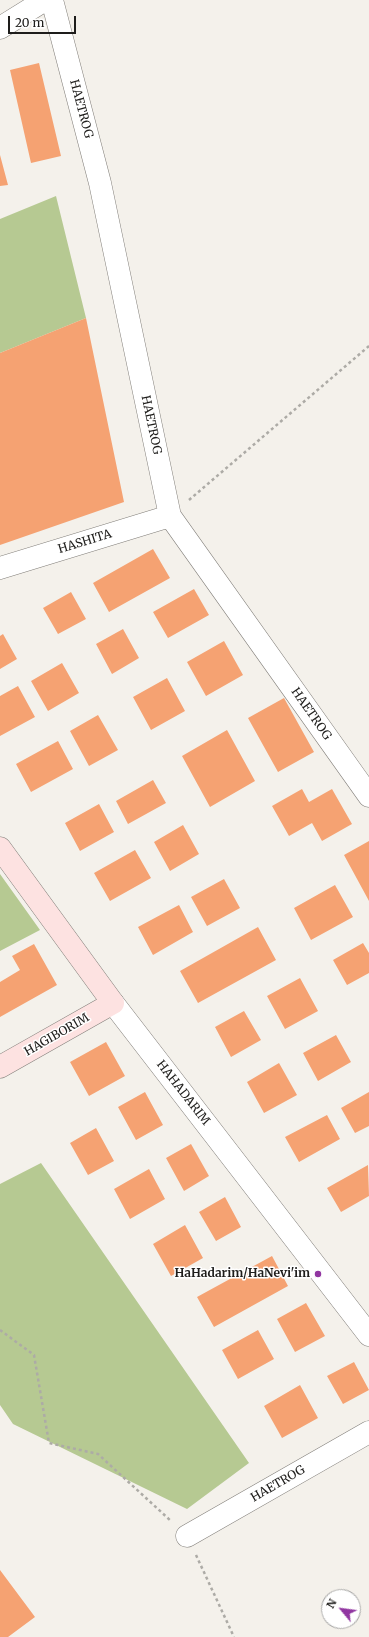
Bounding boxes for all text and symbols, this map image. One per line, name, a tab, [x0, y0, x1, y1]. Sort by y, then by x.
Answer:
scale bar	[10, 8, 78, 34]
text: 20 m	[15, 15, 44, 30]
street label: HAETROG	[66, 78, 96, 140]
street label: HAETROG	[138, 394, 164, 456]
street label: HASHITA	[56, 527, 114, 557]
street label: HAETROG	[288, 685, 334, 743]
street label: HAGIBORIM	[22, 1011, 92, 1059]
street label: HAHADARIM	[153, 1058, 213, 1128]
place label: HaHadarim/HaNevi'im	[175, 1267, 310, 1281]
marker: HaHadarim/HaNevi'im	[313, 1269, 323, 1279]
street label: HAETROG	[248, 1463, 308, 1505]
north arrow	[321, 1589, 361, 1629]
text: N	[323, 1596, 340, 1611]

